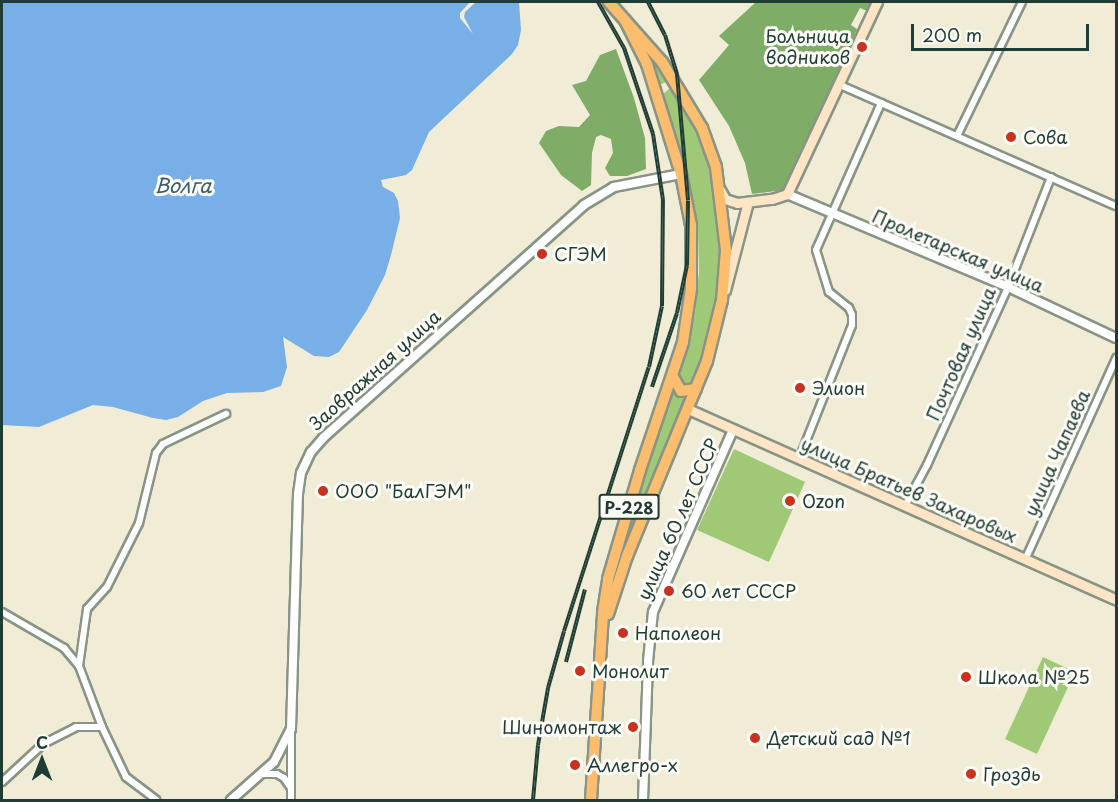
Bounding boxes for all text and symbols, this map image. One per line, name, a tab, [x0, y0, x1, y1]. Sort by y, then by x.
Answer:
scale bar	[914, 12, 1092, 50]
text: 200 m	[922, 21, 982, 48]
place label: Больница водников	[766, 26, 850, 68]
marker: Больница водников	[855, 40, 869, 54]
place label: Сова	[1023, 126, 1068, 148]
marker: Сова	[1004, 130, 1018, 144]
water label: Волга	[154, 173, 212, 197]
street label: Пролетарская улица	[869, 205, 1047, 297]
place label: СГЭМ	[554, 243, 607, 265]
marker: СГЭМ	[535, 247, 549, 261]
street label: Почтовая улица	[922, 284, 1000, 424]
street label: Заовражная улица	[305, 305, 445, 435]
place label: Элион	[812, 377, 865, 399]
marker: Элион	[793, 381, 807, 395]
street label: улица Чапаева	[1019, 386, 1095, 520]
street label: улица Братьев Захаровых	[798, 433, 1020, 547]
street label: улица 60 лет СССР	[632, 434, 724, 604]
place label: ООО "БалГЭМ"	[335, 480, 471, 502]
marker: ООО "БалГЭМ"	[316, 484, 330, 498]
place label: Ozon	[802, 490, 845, 512]
road number: Р-228	[598, 494, 660, 520]
marker: Ozon	[783, 494, 797, 508]
place label: 60 лет СССР	[681, 580, 797, 602]
marker: 60 лет СССР	[662, 584, 676, 598]
place label: Наполеон	[635, 622, 721, 644]
marker: Наполеон	[616, 626, 630, 640]
place label: Монолит	[592, 660, 668, 682]
marker: Монолит	[573, 664, 587, 678]
place label: Школа №25	[978, 666, 1090, 688]
marker: Школа №25	[959, 670, 973, 684]
place label: Шиномонтаж	[502, 716, 621, 738]
marker: Шиномонтаж	[626, 720, 640, 734]
place label: Детский сад №1	[767, 727, 912, 749]
north arrow	[12, 730, 72, 790]
text: С	[36, 730, 48, 754]
marker: Детский сад №1	[748, 731, 762, 745]
place label: Аллегро-х	[587, 754, 678, 776]
marker: Аллегро-х	[568, 758, 582, 772]
place label: Гроздь	[983, 763, 1040, 785]
marker: Гроздь	[964, 767, 978, 781]

